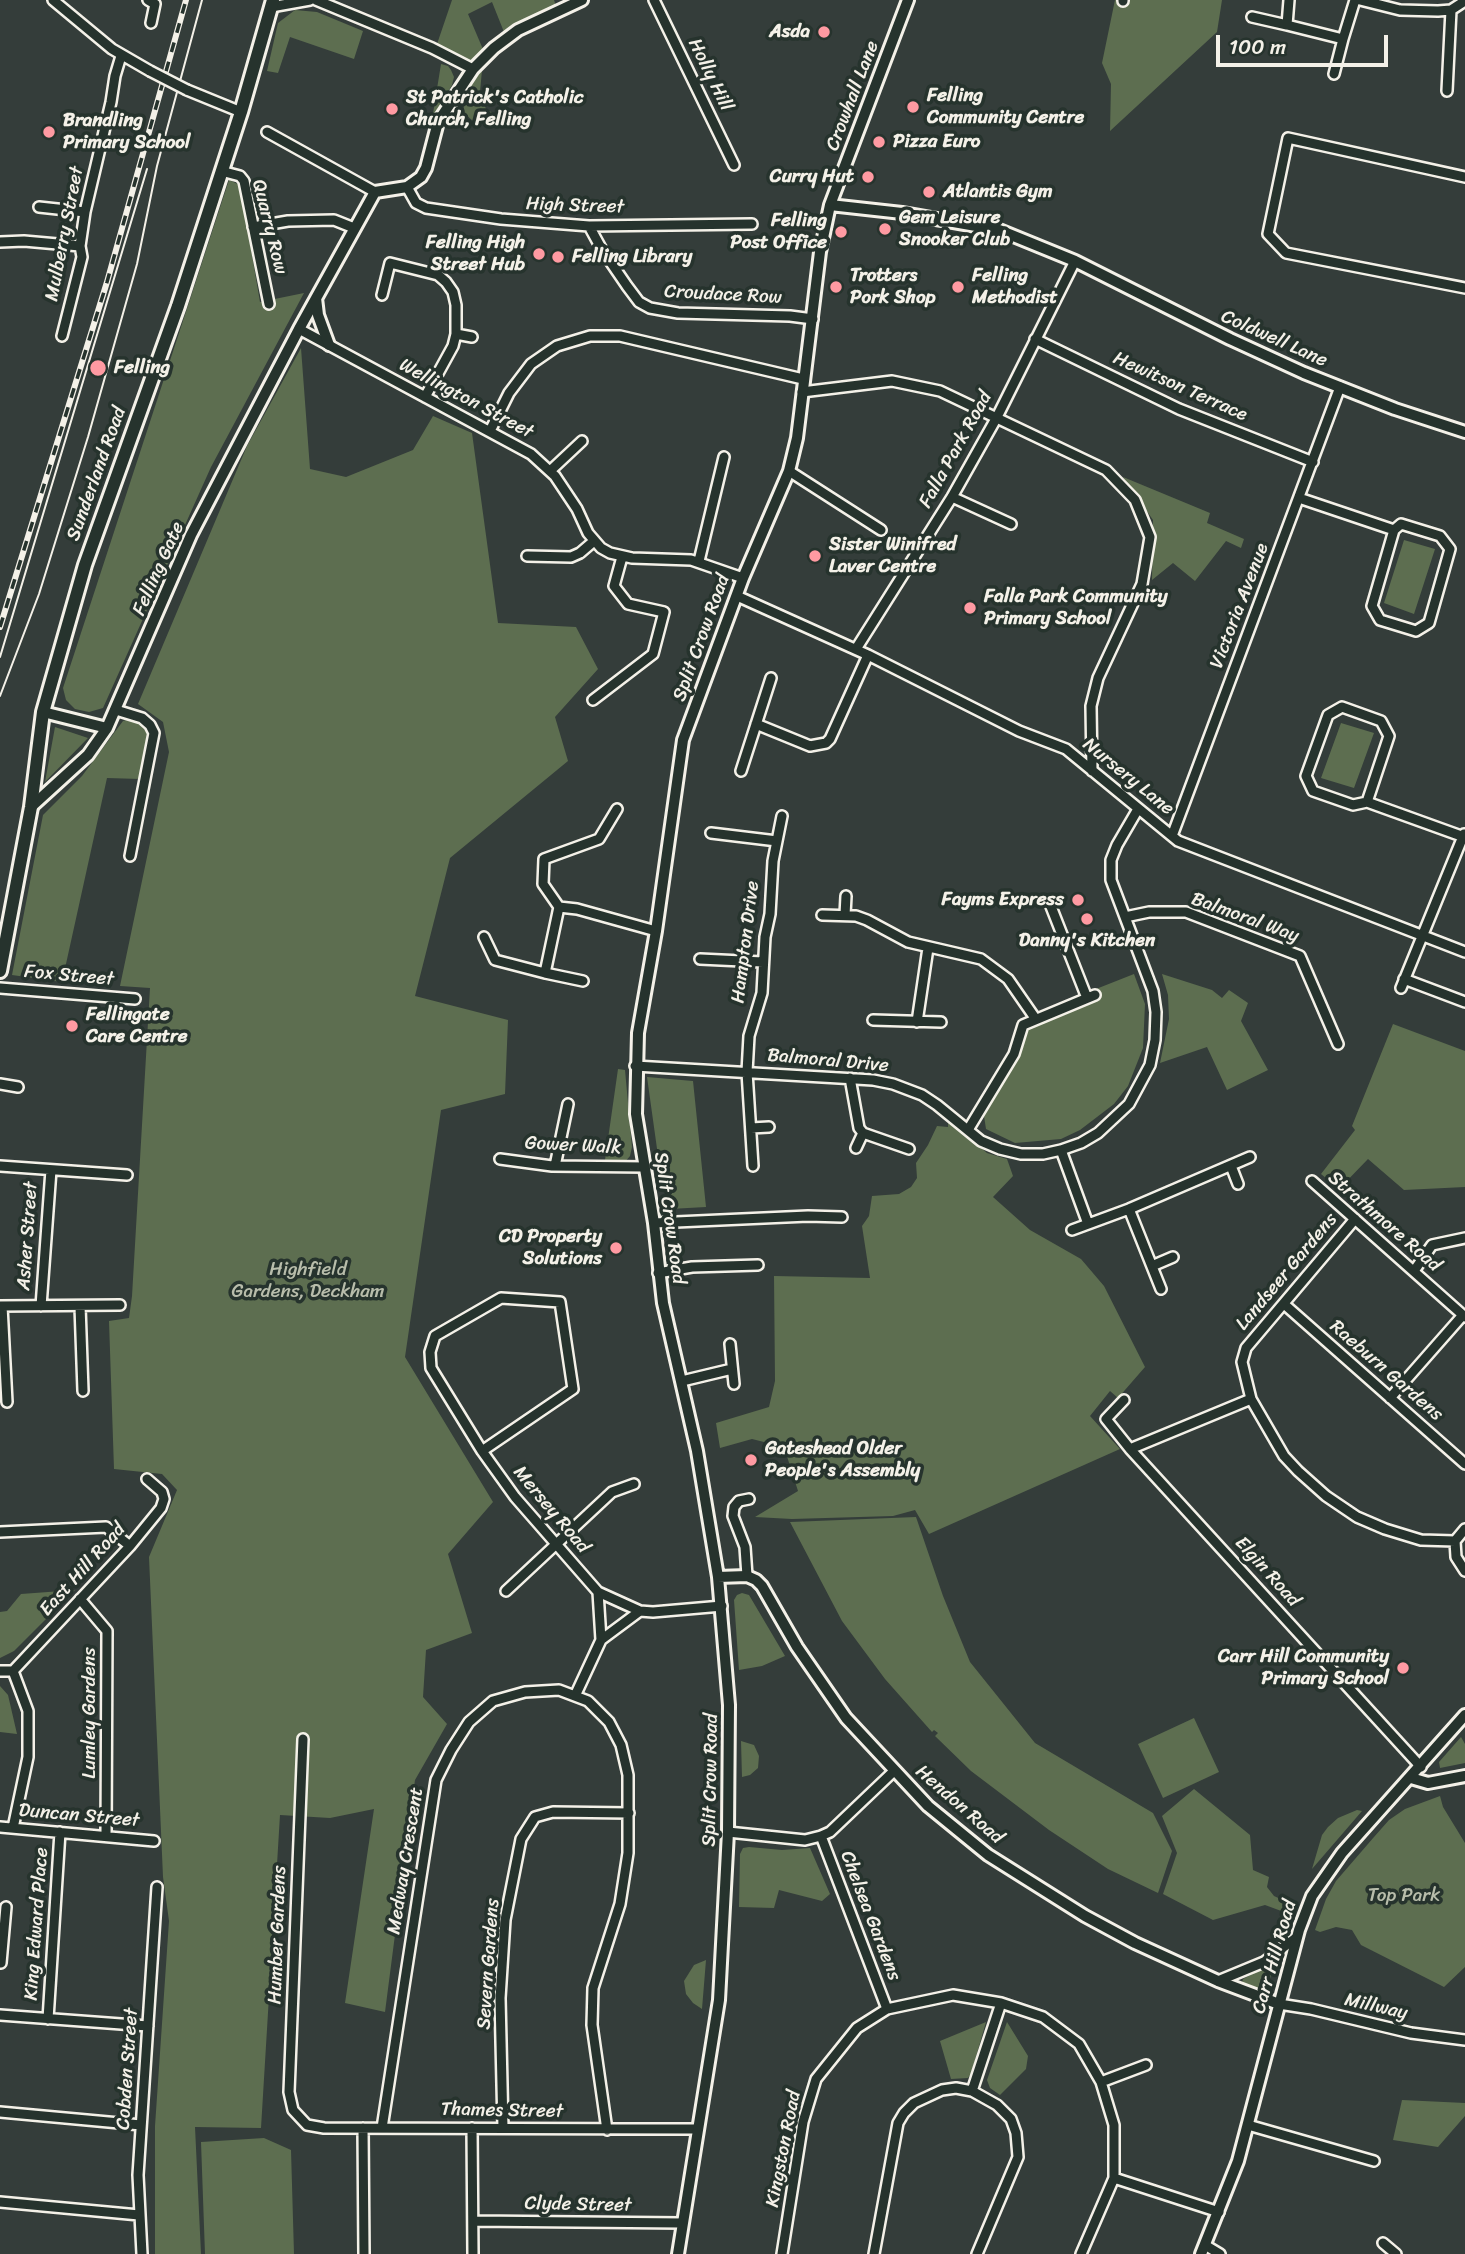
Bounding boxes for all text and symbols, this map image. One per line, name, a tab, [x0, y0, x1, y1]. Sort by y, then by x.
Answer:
place label: Asda	[769, 21, 810, 43]
scale bar	[1220, 21, 1392, 65]
marker: Asda	[816, 24, 832, 40]
text: 100 m	[1229, 28, 1286, 66]
street label: Holly Hill	[683, 35, 737, 115]
street label: Crowhall Lane	[822, 38, 884, 154]
place label: Felling Community Centre	[927, 85, 1084, 129]
place label: St Patrick's Catholic Church, Felling	[406, 87, 583, 131]
marker: Felling Community Centre	[905, 99, 921, 115]
marker: St Patrick's Catholic Church, Felling	[384, 101, 400, 117]
place label: Brandling Primary School	[63, 110, 190, 154]
marker: Brandling Primary School	[41, 124, 57, 140]
place label: Pizza Euro	[893, 131, 980, 153]
marker: Pizza Euro	[871, 134, 887, 150]
street label: Mulberry Street	[41, 165, 89, 303]
place label: Curry Hut	[770, 166, 854, 188]
marker: Curry Hut	[860, 169, 876, 185]
street label: Quarry Row	[246, 177, 292, 277]
place label: Atlantis Gym	[943, 181, 1053, 203]
marker: Atlantis Gym	[921, 184, 937, 200]
street label: High Street	[525, 193, 625, 219]
place label: Gem Leisure Snooker Club	[899, 207, 1010, 251]
place label: Felling Post Office	[730, 210, 827, 254]
marker: Gem Leisure Snooker Club	[877, 221, 893, 237]
marker: Felling Post Office	[833, 224, 849, 240]
place label: Felling High Street Hub	[426, 232, 525, 276]
marker: Felling High Street Hub	[531, 246, 547, 262]
place label: Felling Library	[572, 246, 692, 268]
marker: Felling Library	[550, 249, 566, 265]
place label: Trotters Pork Shop	[850, 265, 936, 309]
place label: Felling Methodist	[972, 265, 1057, 309]
marker: Trotters Pork Shop	[828, 279, 844, 295]
marker: Felling Methodist	[950, 279, 966, 295]
street label: Croudace Row	[664, 281, 782, 309]
street label: Coldwell Lane	[1217, 305, 1331, 373]
street label: Hewitson Terrace	[1109, 347, 1251, 427]
street label: Wellington Street	[395, 354, 537, 444]
place label: Felling	[114, 357, 170, 379]
marker: Felling	[88, 358, 108, 378]
street label: Falla Park Road	[915, 388, 997, 512]
street label: Sunderland Road	[62, 404, 132, 544]
street label: Felling Gate	[128, 518, 190, 620]
place label: Sister Winifred Laver Centre	[829, 534, 956, 578]
street label: Victoria Avenue	[1206, 540, 1274, 672]
marker: Sister Winifred Laver Centre	[807, 548, 823, 564]
street label: Split Crow Road	[668, 571, 736, 705]
place label: Falla Park Community Primary School	[984, 586, 1168, 630]
marker: Falla Park Community Primary School	[962, 600, 978, 616]
street label: Nursery Lane	[1078, 733, 1178, 821]
street label: Hampton Drive	[727, 880, 765, 1004]
street label: Balmoral Way	[1188, 888, 1302, 948]
place label: Fayms Express	[942, 889, 1064, 911]
marker: Fayms Express	[1070, 892, 1086, 908]
marker: Danny's Kitchen	[1079, 911, 1095, 927]
place label: Danny's Kitchen	[1019, 930, 1155, 952]
street label: Fox Street	[23, 961, 115, 991]
place label: Fellingate Care Centre	[86, 1004, 188, 1048]
marker: Fellingate Care Centre	[64, 1018, 80, 1034]
street label: Balmoral Drive	[766, 1044, 890, 1078]
street label: Gower Walk	[524, 1132, 622, 1160]
street label: Split Crow Road	[648, 1150, 690, 1286]
street label: Strathmore Road	[1323, 1167, 1445, 1277]
street label: Asher Street	[13, 1181, 43, 1291]
street label: Landseer Gardens	[1231, 1209, 1343, 1335]
place label: CD Property Solutions	[499, 1226, 602, 1270]
marker: CD Property Solutions	[608, 1240, 624, 1256]
park label: Highfield Gardens, Deckham	[232, 1259, 384, 1303]
street label: Raeburn Gardens	[1325, 1316, 1447, 1426]
place label: Gateshead Older People's Assembly	[765, 1438, 920, 1482]
marker: Gateshead Older People's Assembly	[743, 1452, 759, 1468]
street label: Mersey Road	[508, 1462, 594, 1558]
street label: East Hill Road	[35, 1519, 131, 1621]
street label: Elgin Road	[1229, 1532, 1305, 1612]
place label: Carr Hill Community Primary School	[1218, 1646, 1389, 1690]
street label: Lumley Gardens	[79, 1647, 101, 1779]
marker: Carr Hill Community Primary School	[1395, 1660, 1411, 1676]
street label: Split Crow Road	[698, 1713, 724, 1847]
street label: Hendon Road	[910, 1761, 1008, 1849]
street label: Medway Crescent	[383, 1786, 429, 1936]
street label: Duncan Street	[18, 1799, 140, 1833]
street label: King Edward Place	[20, 1847, 54, 2001]
street label: Chelsea Gardens	[835, 1848, 905, 1984]
street label: Humber Gardens	[264, 1865, 292, 2005]
park label: Top Park	[1368, 1885, 1440, 1907]
street label: Severn Gardens	[473, 1898, 505, 2030]
street label: Carr Hill Road	[1248, 1898, 1302, 2016]
street label: Millway	[1342, 1989, 1410, 2025]
street label: Cobden Street	[112, 2007, 144, 2131]
street label: Kingston Road	[762, 2089, 806, 2209]
street label: Thames Street	[441, 2099, 563, 2123]
street label: Clyde Street	[524, 2193, 632, 2217]

